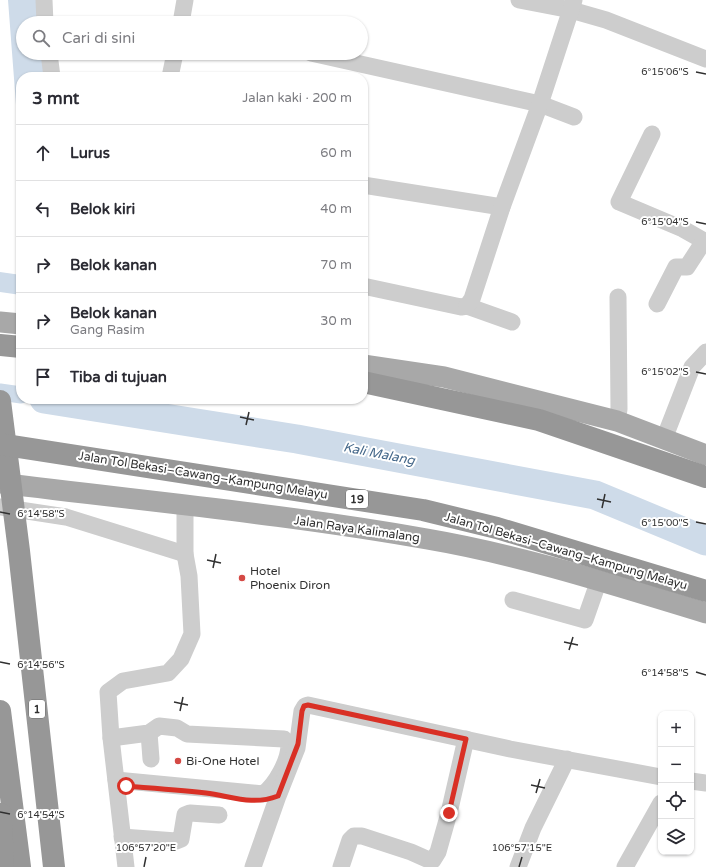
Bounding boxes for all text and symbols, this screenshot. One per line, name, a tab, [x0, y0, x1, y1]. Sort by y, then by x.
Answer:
search box	[16, 16, 368, 60]
icon: search	[30, 27, 52, 49]
text: Cari di sini	[62, 29, 135, 47]
text: 6°15'06"S	[641, 66, 689, 78]
text: 3 mnt	[32, 88, 79, 109]
text: Jalan kaki · 200 m	[242, 90, 352, 106]
icon: ahead	[32, 142, 54, 164]
text: Lurus	[70, 144, 110, 162]
text: 60 m	[320, 145, 352, 161]
icon: left	[32, 198, 54, 220]
text: Belok kiri	[70, 200, 135, 218]
text: 40 m	[320, 201, 352, 217]
text: 6°15'04"S	[641, 216, 689, 228]
icon: right	[32, 254, 54, 276]
text: Belok kanan	[70, 256, 157, 274]
text: 70 m	[320, 257, 352, 273]
text: Belok kanan	[70, 304, 157, 322]
icon: right	[32, 310, 54, 332]
text: 30 m	[320, 313, 352, 329]
text: Gang Rasim	[70, 322, 145, 338]
icon: arrive	[32, 366, 54, 388]
text: 6°15'02"S	[641, 366, 689, 378]
text: Tiba di tujuan	[70, 368, 167, 386]
water label: Kali Malang	[342, 439, 417, 469]
street label: Jalan Tol Bekasi–Cawang–Kampung Melayu	[77, 448, 329, 502]
road number: 19	[346, 490, 368, 508]
text: 6°14'58"S	[17, 508, 65, 520]
street label: Jalan Tol Bekasi–Cawang–Kampung Melayu	[443, 510, 689, 592]
street label: Jalan Raya Kalimalang	[293, 513, 421, 545]
text: 6°15'00"S	[641, 517, 689, 529]
place label: Hotel Phoenix Diron	[250, 564, 330, 592]
marker: Hotel Phoenix Diron	[237, 573, 247, 583]
text: 6°14'56"S	[17, 659, 65, 671]
text: 6°14'58"S	[641, 667, 689, 679]
road number: 1	[29, 700, 45, 718]
map controls	[658, 711, 694, 855]
button: +	[658, 711, 694, 747]
button: −	[658, 747, 694, 783]
place label: Bi-One Hotel	[186, 754, 259, 768]
marker: Bi-One Hotel	[173, 756, 183, 766]
route start	[117, 777, 135, 795]
button: locate	[658, 783, 694, 819]
route end	[440, 804, 458, 822]
text: 6°14'54"S	[17, 809, 65, 821]
button: layers	[658, 819, 694, 855]
text: 106°57'20"E	[116, 842, 176, 854]
text: 106°57'15"E	[492, 842, 552, 854]

